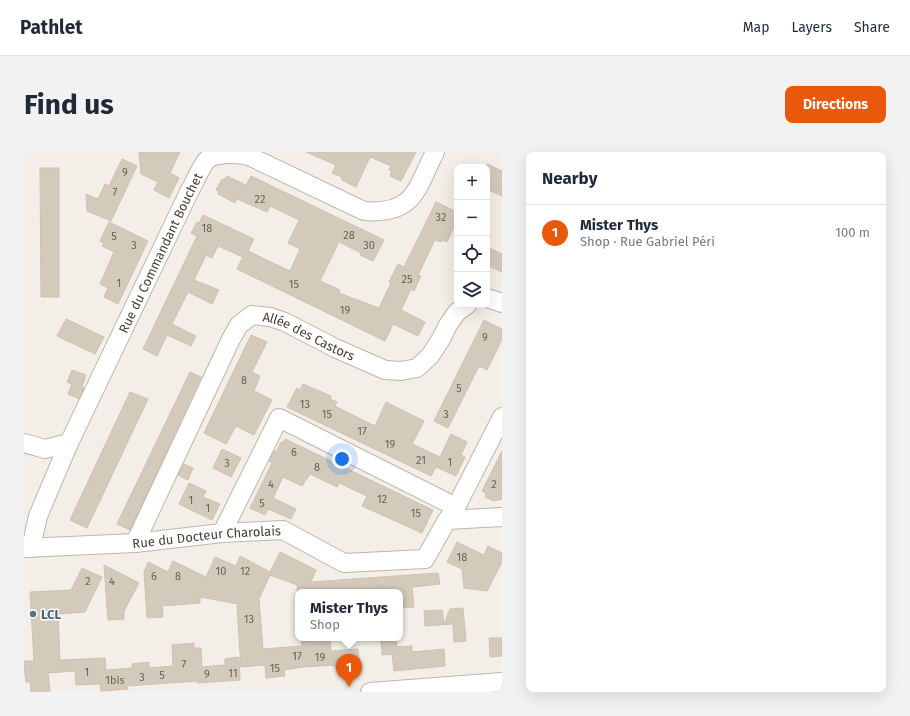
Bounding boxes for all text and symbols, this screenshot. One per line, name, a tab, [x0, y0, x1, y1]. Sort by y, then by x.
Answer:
text: Pathlet	[20, 16, 83, 39]
text: Map	[743, 19, 769, 36]
text: Layers	[791, 19, 832, 36]
text: Share	[854, 19, 890, 36]
button: Directions	[785, 86, 886, 123]
text: Find us	[24, 88, 114, 121]
map controls	[454, 164, 490, 308]
button: +	[454, 164, 490, 200]
house number: 9	[122, 166, 128, 179]
text: Nearby	[542, 168, 597, 189]
street label: Rue du Commandant Bouchet	[115, 170, 205, 335]
house number: 7	[113, 186, 118, 199]
house number: 22	[255, 193, 265, 206]
button: −	[454, 200, 490, 236]
house number: 32	[436, 211, 446, 224]
text: Mister Thys	[580, 216, 658, 234]
house number: 18	[202, 222, 212, 235]
text: 1	[552, 225, 558, 240]
text: 100 m	[835, 225, 870, 240]
house number: 28	[343, 229, 355, 242]
house number: 5	[111, 230, 117, 243]
text: Shop · Rue Gabriel Péri	[580, 234, 715, 249]
button: locate	[454, 236, 490, 272]
house number: 3	[131, 239, 137, 252]
house number: 30	[363, 239, 375, 252]
button: layers	[454, 272, 490, 308]
house number: 25	[402, 273, 413, 286]
house number: 1	[117, 277, 121, 290]
house number: 15	[289, 278, 300, 291]
house number: 19	[340, 304, 350, 317]
street label: Allée des Castors	[262, 309, 357, 363]
house number: 9	[482, 331, 488, 344]
house number: 8	[241, 374, 247, 387]
house number: 5	[456, 382, 462, 395]
house number: 13	[300, 398, 310, 411]
house number: 15	[322, 408, 333, 421]
house number: 3	[443, 408, 449, 421]
house number: 17	[357, 425, 367, 438]
house number: 19	[385, 438, 395, 451]
house number: 6	[291, 446, 297, 459]
your location	[332, 449, 352, 469]
house number: 21	[416, 454, 426, 467]
house number: 1	[448, 456, 452, 469]
house number: 3	[224, 457, 230, 470]
house number: 8	[314, 461, 320, 474]
house number: 4	[268, 478, 274, 491]
house number: 2	[491, 478, 497, 491]
house number: 12	[377, 493, 387, 506]
house number: 1	[189, 494, 193, 507]
house number: 5	[259, 497, 265, 510]
house number: 1	[206, 502, 210, 515]
house number: 15	[411, 507, 422, 520]
street label: Rue du Docteur Charolais	[131, 523, 281, 551]
house number: 18	[457, 551, 467, 564]
house number: 10	[216, 565, 226, 578]
house number: 12	[240, 565, 250, 578]
house number: 6	[151, 570, 157, 583]
house number: 8	[175, 570, 181, 583]
house number: 2	[85, 575, 91, 588]
house number: 4	[109, 575, 115, 588]
popup	[295, 589, 403, 641]
text: Mister Thys	[310, 599, 388, 617]
place label: LCL	[41, 607, 62, 622]
marker: LCL	[28, 609, 38, 619]
house number: 13	[244, 613, 254, 626]
text: Shop	[310, 617, 340, 632]
house number: 17	[292, 650, 302, 663]
house number: 19	[315, 651, 325, 664]
pin: 1	[336, 654, 362, 687]
house number: 7	[182, 658, 187, 671]
house number: 15	[270, 662, 281, 675]
house number: 1	[85, 666, 89, 679]
house number: 11	[228, 667, 238, 680]
house number: 9	[204, 668, 210, 681]
house number: 5	[159, 669, 165, 682]
house number: 3	[139, 671, 145, 684]
house number: 1bis	[105, 674, 125, 687]

